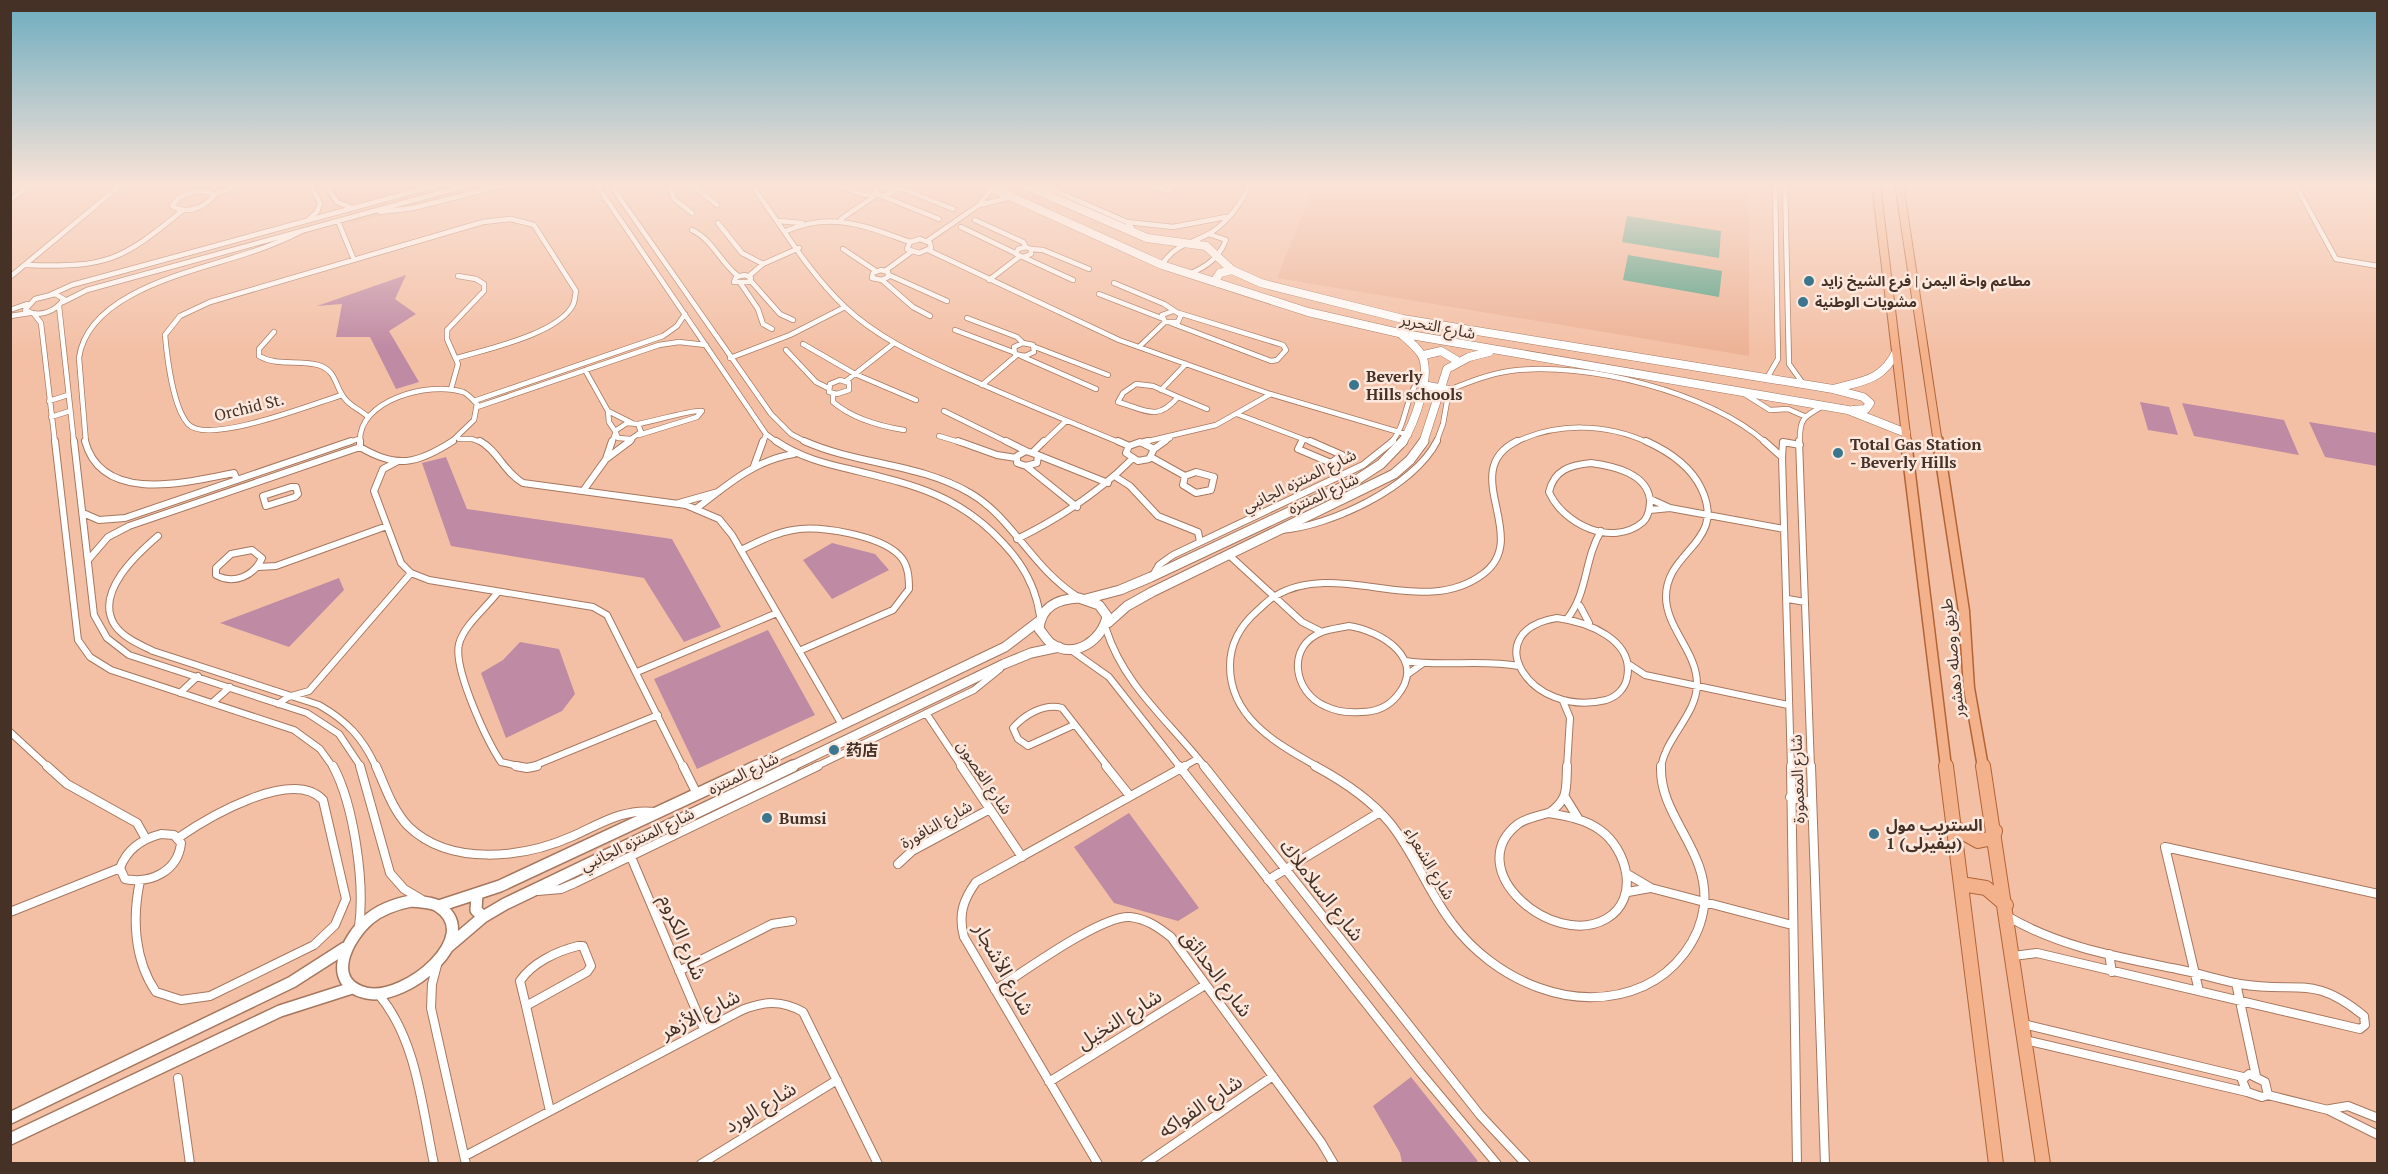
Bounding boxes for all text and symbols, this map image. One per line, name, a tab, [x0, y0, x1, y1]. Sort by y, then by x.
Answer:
place label: مطاعم واحة اليمن | فرع الشيخ زايد	[1821, 271, 2031, 292]
marker: مطاعم واحة اليمن | فرع الشيخ زايد	[1802, 274, 1816, 288]
place label: مشويات الوطنية	[1815, 292, 1917, 311]
marker: مشويات الوطنية	[1796, 295, 1810, 309]
street label: شارع التحرير	[1397, 308, 1477, 346]
place label: Beverly Hills schools	[1366, 365, 1463, 405]
marker: Beverly Hills schools	[1347, 378, 1361, 392]
street label: Orchid St.	[212, 388, 286, 426]
place label: Total Gas Station - Beverly Hills	[1850, 433, 1982, 473]
street label: شارع المنتزه الجانبي	[1239, 444, 1359, 516]
marker: Total Gas Station - Beverly Hills	[1831, 446, 1845, 460]
street label: شارع المنتزه	[1285, 468, 1361, 518]
street label: طريق وصله دهشور	[1935, 597, 1969, 720]
street label: شارع المعمورة	[1784, 734, 1812, 824]
street label: شارع الغصون	[950, 736, 1018, 820]
place label: 药店	[846, 739, 878, 761]
marker: 药店	[827, 743, 841, 757]
street label: شارع المنتزه	[704, 746, 783, 801]
street label: شارع النافورة	[896, 795, 977, 855]
street label: شارع المنتزه الجانبي	[576, 802, 699, 878]
place label: Bumsi	[779, 807, 827, 829]
marker: Bumsi	[760, 811, 774, 825]
place label: الستريب مول 1 (بيفيرلى)	[1886, 814, 1983, 854]
street label: شارع الشعراء	[1398, 822, 1460, 905]
marker: الستريب مول 1 (بيفيرلى)	[1867, 827, 1881, 841]
street label: شارع السلاملاك	[1272, 833, 1371, 948]
street label: شارع الكروم	[652, 890, 714, 985]
street label: شارع الأشجار	[966, 917, 1041, 1021]
street label: شارع الحدائق	[1174, 923, 1259, 1023]
street label: شارع الأزهر	[654, 982, 745, 1047]
street label: شارع النخيل	[1071, 982, 1167, 1057]
street label: شارع الفواكه	[1152, 1068, 1248, 1145]
street label: شارع الورد	[719, 1075, 802, 1140]

